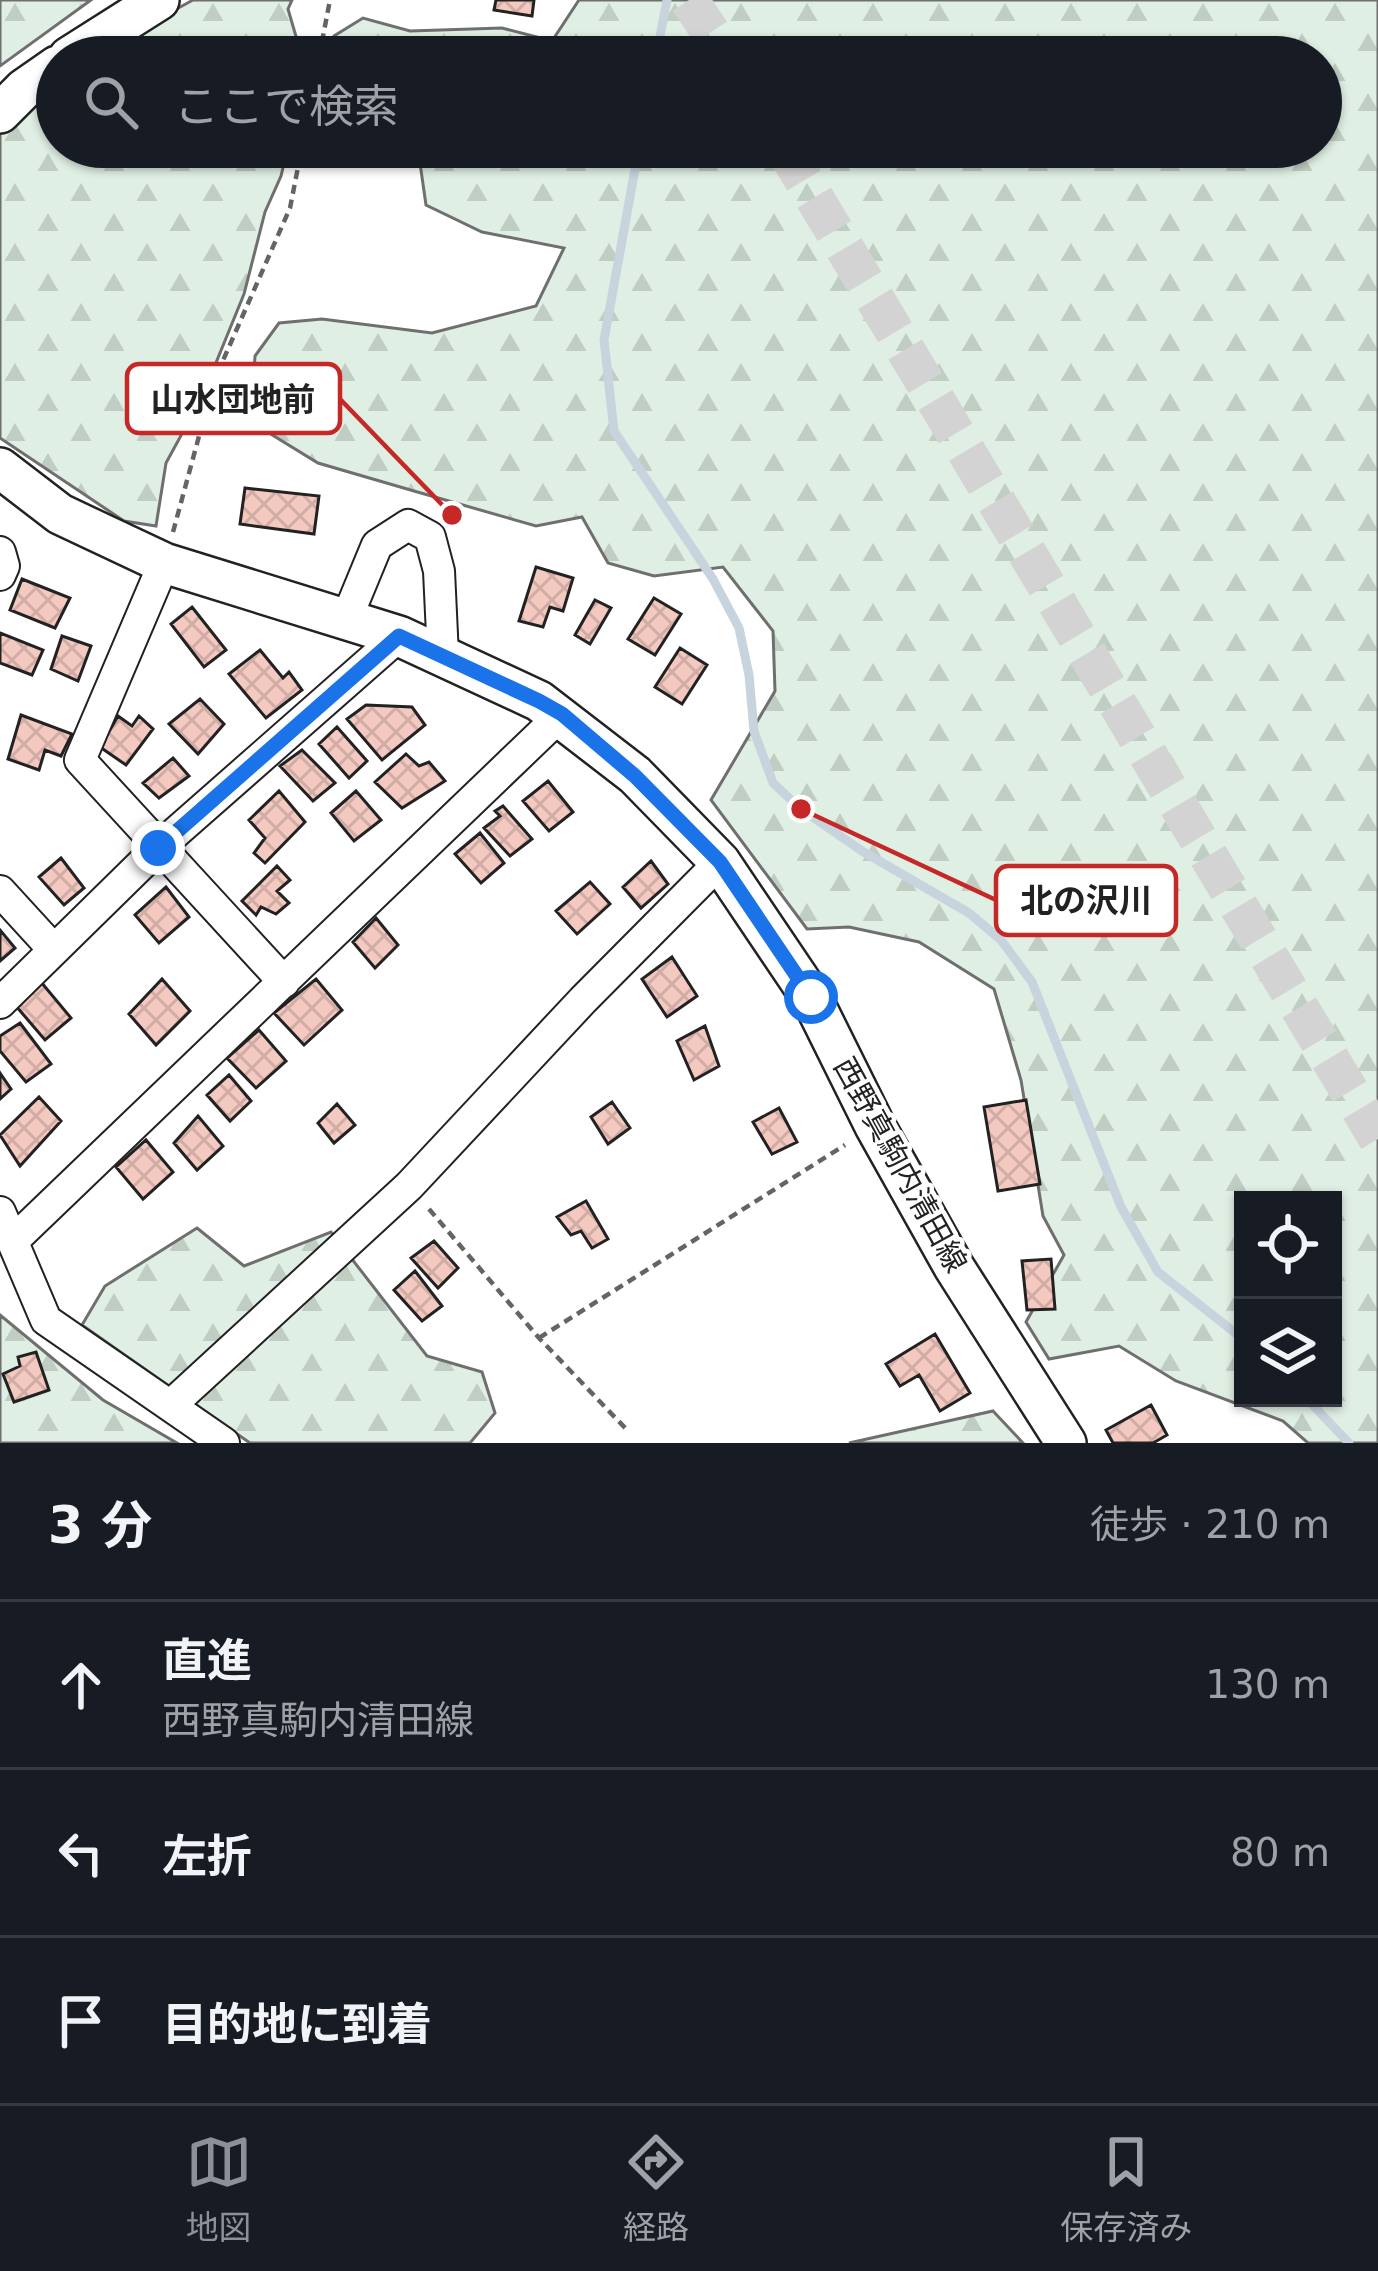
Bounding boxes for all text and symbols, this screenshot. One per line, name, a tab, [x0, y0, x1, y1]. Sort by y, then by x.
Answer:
search box	[36, 36, 1342, 168]
icon: search	[78, 69, 144, 135]
text: ここで検索	[174, 80, 399, 133]
callout: 山水団地前	[127, 364, 340, 433]
text: 山水団地前	[151, 380, 316, 419]
route end	[131, 821, 185, 875]
callout: 北の沢川	[996, 866, 1176, 935]
text: 北の沢川	[1020, 881, 1152, 920]
route start	[784, 970, 838, 1024]
street label: 西野真駒内清田線	[827, 1051, 974, 1278]
map controls	[1234, 1191, 1342, 1407]
button: locate	[1234, 1191, 1342, 1299]
button: layers	[1234, 1299, 1342, 1407]
text: 3 分	[48, 1496, 152, 1555]
text: 徒歩 · 210 m	[1090, 1502, 1330, 1547]
text: 直進	[162, 1634, 252, 1687]
icon: ahead	[48, 1652, 114, 1718]
text: 130 m	[1205, 1662, 1330, 1707]
text: 西野真駒内清田線	[162, 1698, 474, 1743]
icon: left	[48, 1820, 114, 1886]
text: 左折	[162, 1830, 252, 1883]
text: 80 m	[1230, 1830, 1330, 1875]
icon: arrive	[48, 1988, 114, 2054]
text: 目的地に到着	[162, 1998, 432, 2051]
tab: 地図	[186, 2129, 252, 2249]
tab: 経路	[623, 2129, 689, 2249]
tab: 保存済み	[1060, 2129, 1192, 2249]

